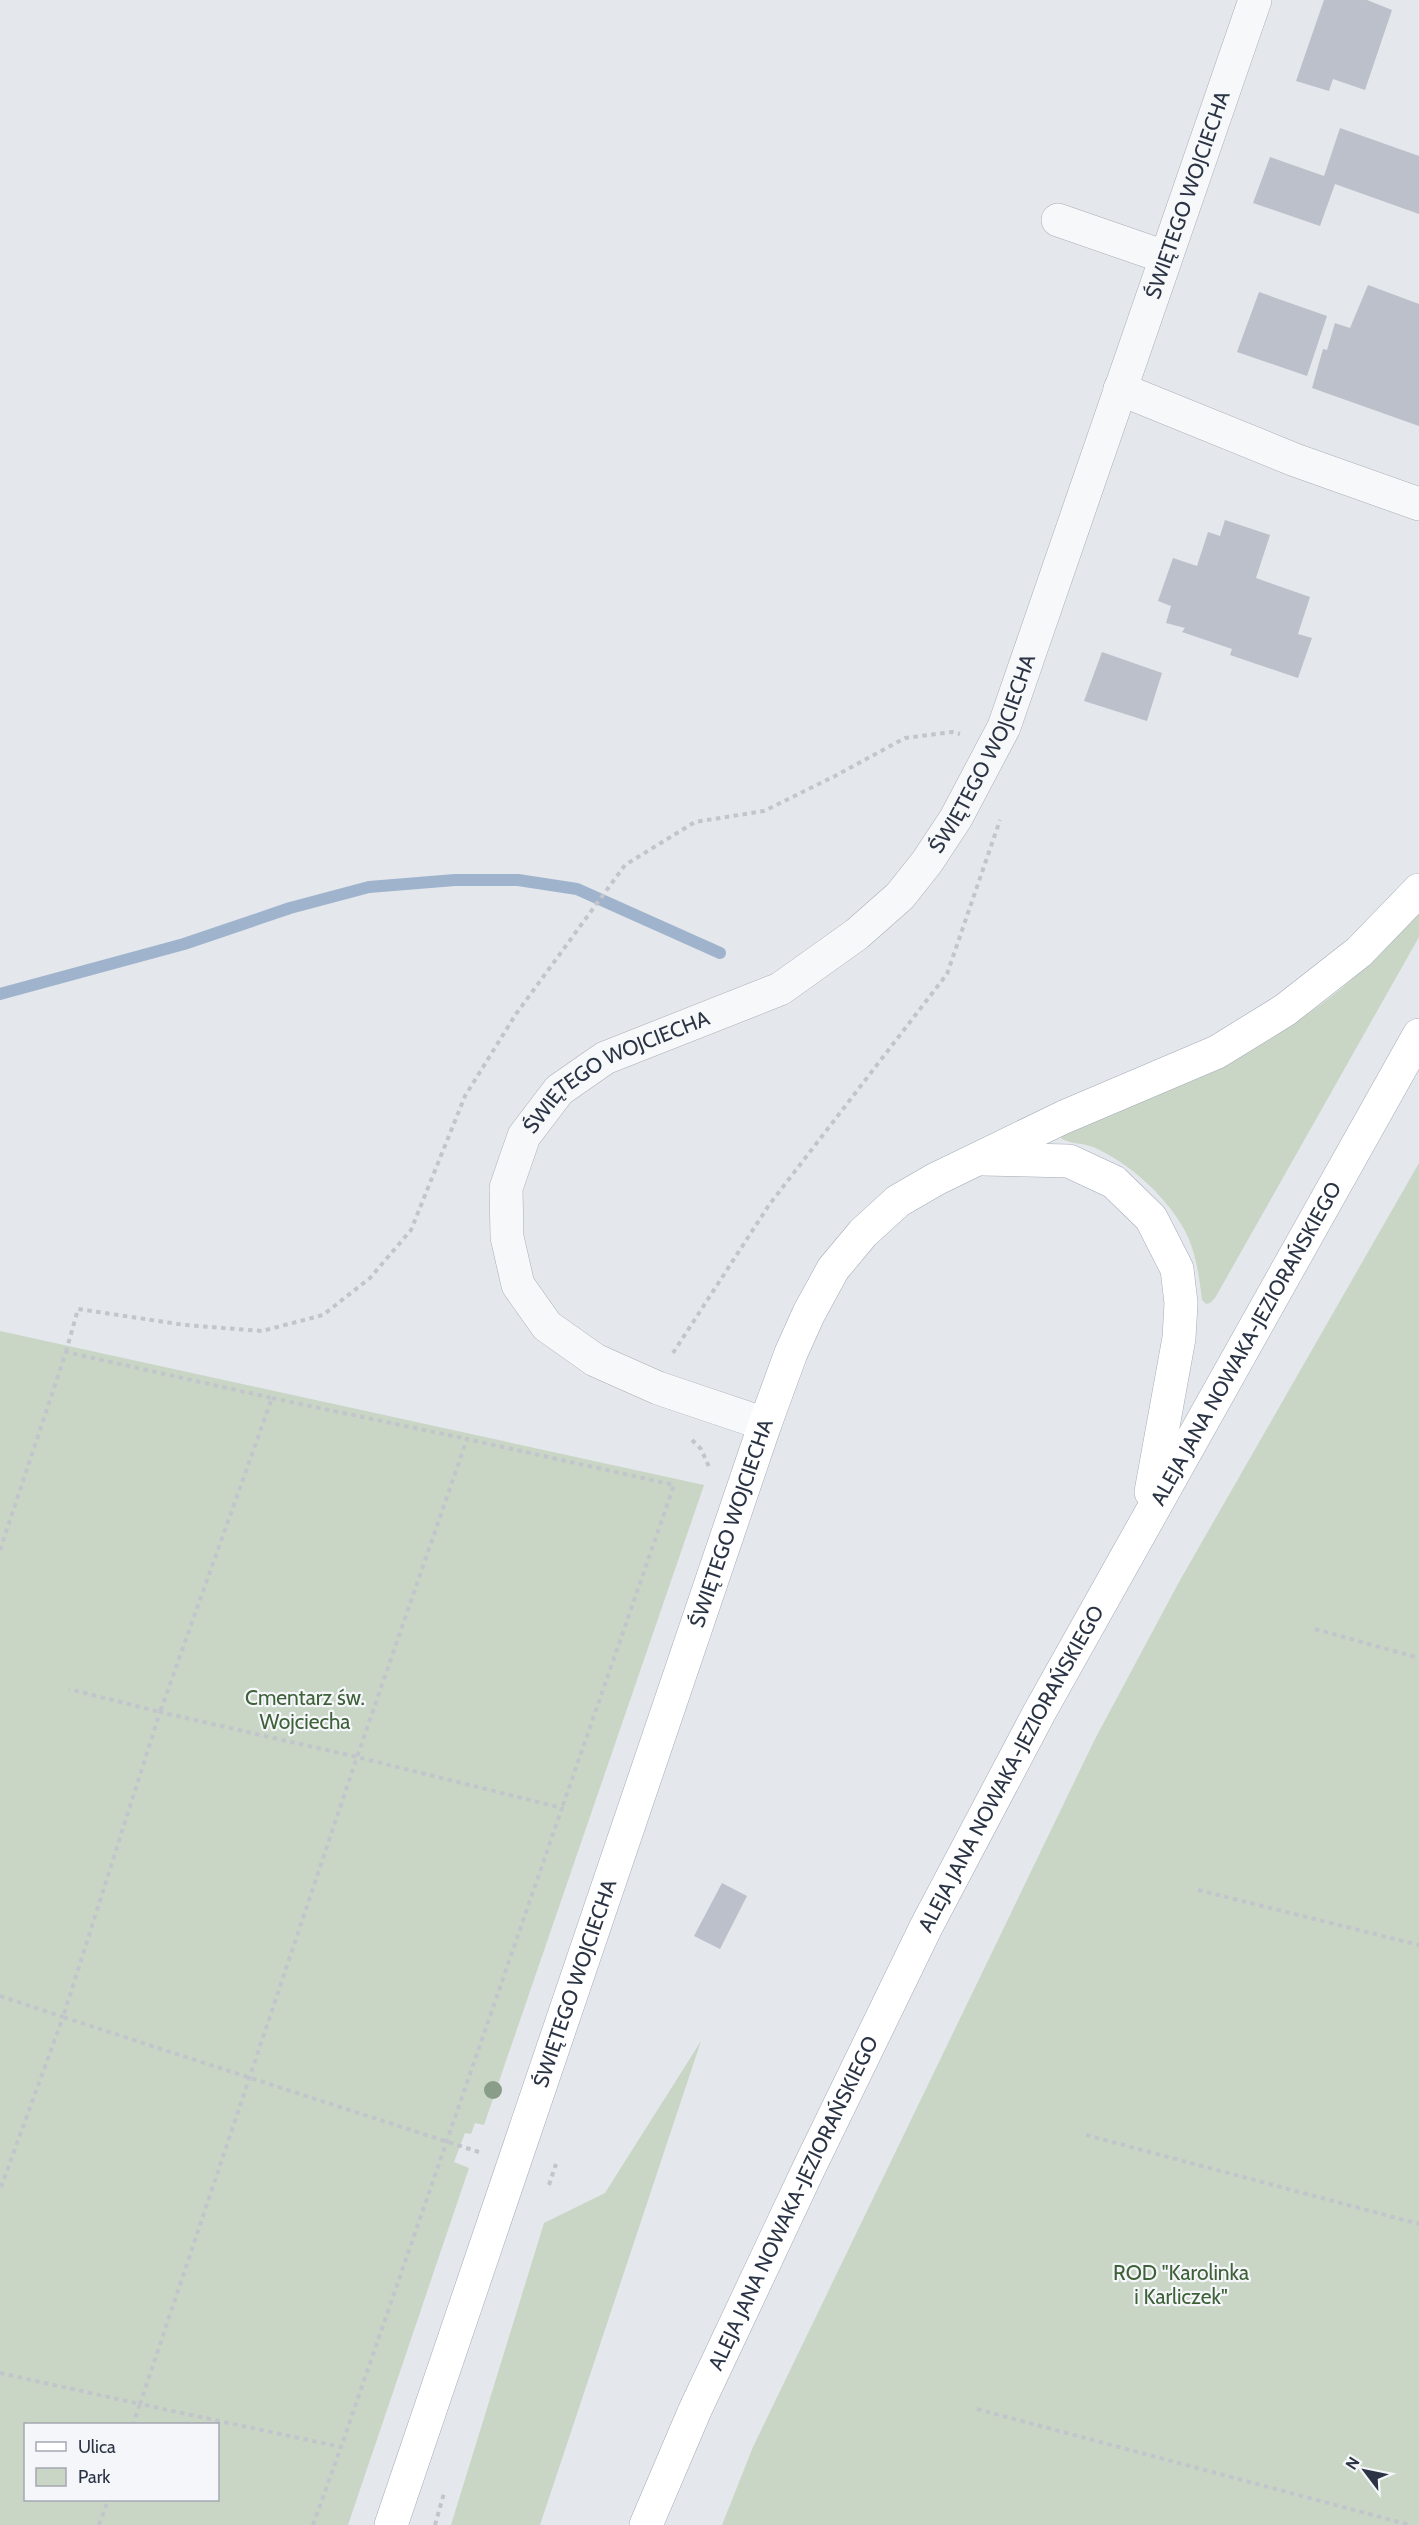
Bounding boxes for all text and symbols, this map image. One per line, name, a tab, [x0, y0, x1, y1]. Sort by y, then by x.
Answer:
street label: ŚWIĘTEGO WOJCIECHA	[1140, 87, 1235, 302]
street label: ŚWIĘTEGO WOJCIECHA	[923, 651, 1040, 858]
street label: ŚWIĘTEGO WOJCIECHA	[518, 1005, 713, 1138]
street label: ALEJA JANA NOWAKA-JEZIORAŃSKIEGO	[1145, 1177, 1346, 1510]
street label: ŚWIĘTEGO WOJCIECHA	[684, 1416, 778, 1631]
street label: ALEJA JANA NOWAKA-JEZIORAŃSKIEGO	[913, 1601, 1109, 1936]
park label: Cmentarz św. Wojciecha	[245, 1685, 365, 1735]
street label: ŚWIĘTEGO WOJCIECHA	[528, 1876, 621, 2091]
street label: ALEJA JANA NOWAKA-JEZIORAŃSKIEGO	[703, 2032, 883, 2374]
park label: ROD "Karolinka i Karliczek"	[1113, 2260, 1249, 2309]
legend	[24, 2423, 219, 2501]
text: Ulica	[78, 2436, 116, 2458]
north arrow	[1335, 2441, 1395, 2501]
text: N	[1342, 2453, 1364, 2473]
text: Park	[78, 2466, 111, 2488]

